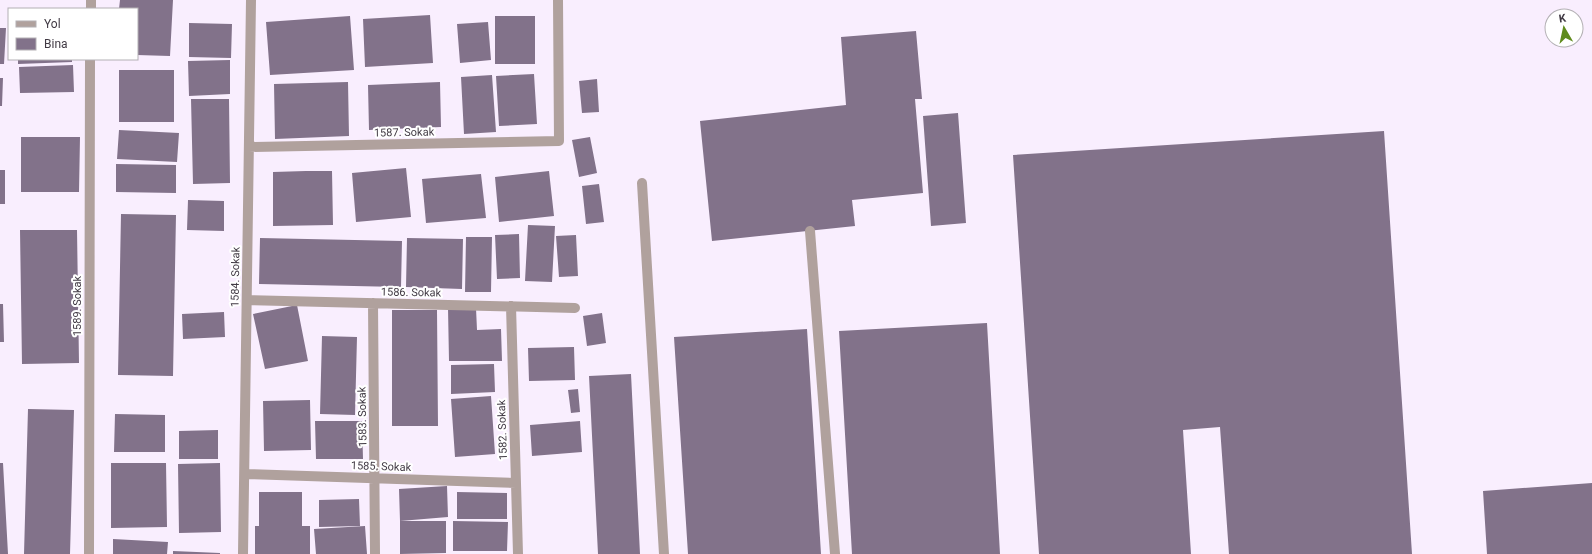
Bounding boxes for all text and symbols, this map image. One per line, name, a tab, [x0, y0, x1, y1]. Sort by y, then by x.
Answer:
legend	[8, 8, 138, 60]
north arrow	[1544, 8, 1584, 48]
text: K	[1558, 11, 1568, 26]
text: Yol	[44, 17, 61, 31]
text: Bina	[44, 37, 68, 51]
street label: 1587. Sokak	[374, 125, 435, 140]
street label: 1584. Sokak	[228, 246, 243, 307]
street label: 1589. Sokak	[71, 275, 84, 336]
street label: 1586. Sokak	[381, 285, 442, 300]
street label: 1583. Sokak	[355, 386, 370, 447]
street label: 1582. Sokak	[495, 399, 510, 460]
street label: 1585. Sokak	[351, 459, 412, 474]

